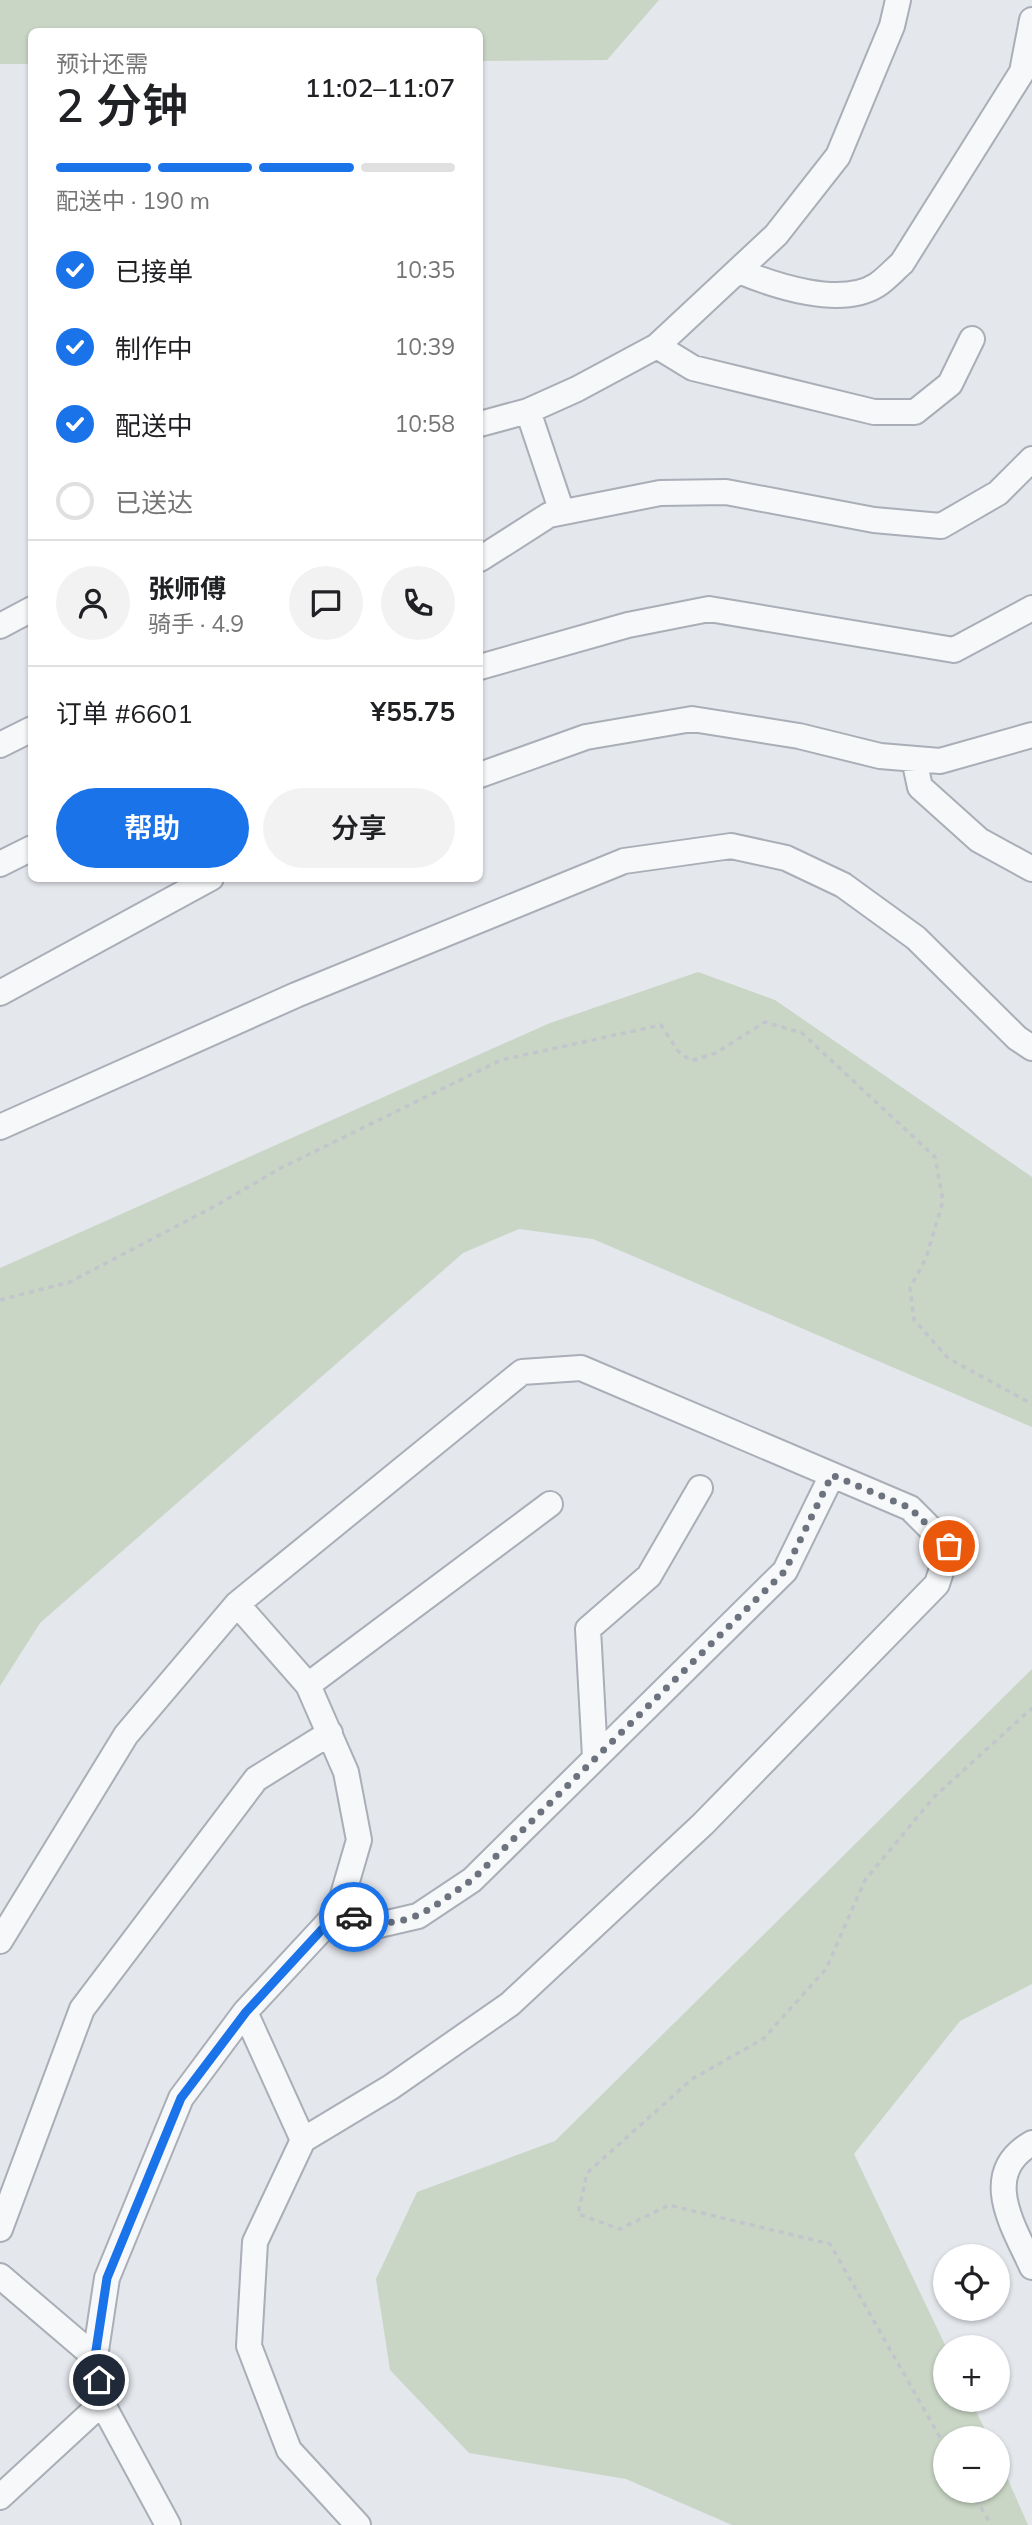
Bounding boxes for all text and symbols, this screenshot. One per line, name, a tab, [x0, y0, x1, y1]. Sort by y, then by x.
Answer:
text: 预计还需	[56, 49, 148, 78]
text: 11:02–11:07	[305, 71, 455, 104]
text: 2 分钟	[56, 76, 188, 134]
text: 配送中 · 190 m	[56, 186, 210, 215]
icon: check	[56, 251, 94, 289]
text: 已接单	[115, 255, 193, 288]
text: 10:35	[395, 255, 455, 284]
icon: check	[56, 328, 94, 366]
text: 制作中	[115, 332, 193, 365]
text: 10:39	[395, 332, 455, 361]
icon: check	[56, 405, 94, 443]
text: 配送中	[115, 409, 193, 442]
text: 10:58	[395, 409, 455, 438]
text: 已送达	[115, 486, 193, 519]
button: person	[56, 566, 130, 640]
button: chat	[289, 566, 363, 640]
button: phone	[381, 566, 455, 640]
text: 张师傅	[148, 572, 226, 605]
text: 骑手 · 4.9	[148, 609, 244, 638]
text: ¥55.75	[371, 695, 455, 728]
text: 订单 #6601	[56, 697, 193, 730]
button: 帮助	[56, 788, 249, 868]
button: 分享	[263, 788, 455, 868]
pin	[919, 1516, 979, 1576]
icon: bag	[930, 1527, 968, 1565]
courier	[319, 1882, 389, 1952]
icon: car	[335, 1898, 373, 1936]
map controls	[933, 2244, 1010, 2503]
button: locate	[933, 2244, 1010, 2321]
button: +	[933, 2335, 1010, 2412]
pin	[69, 2350, 129, 2410]
icon: home	[80, 2361, 118, 2399]
button: −	[933, 2426, 1010, 2503]

